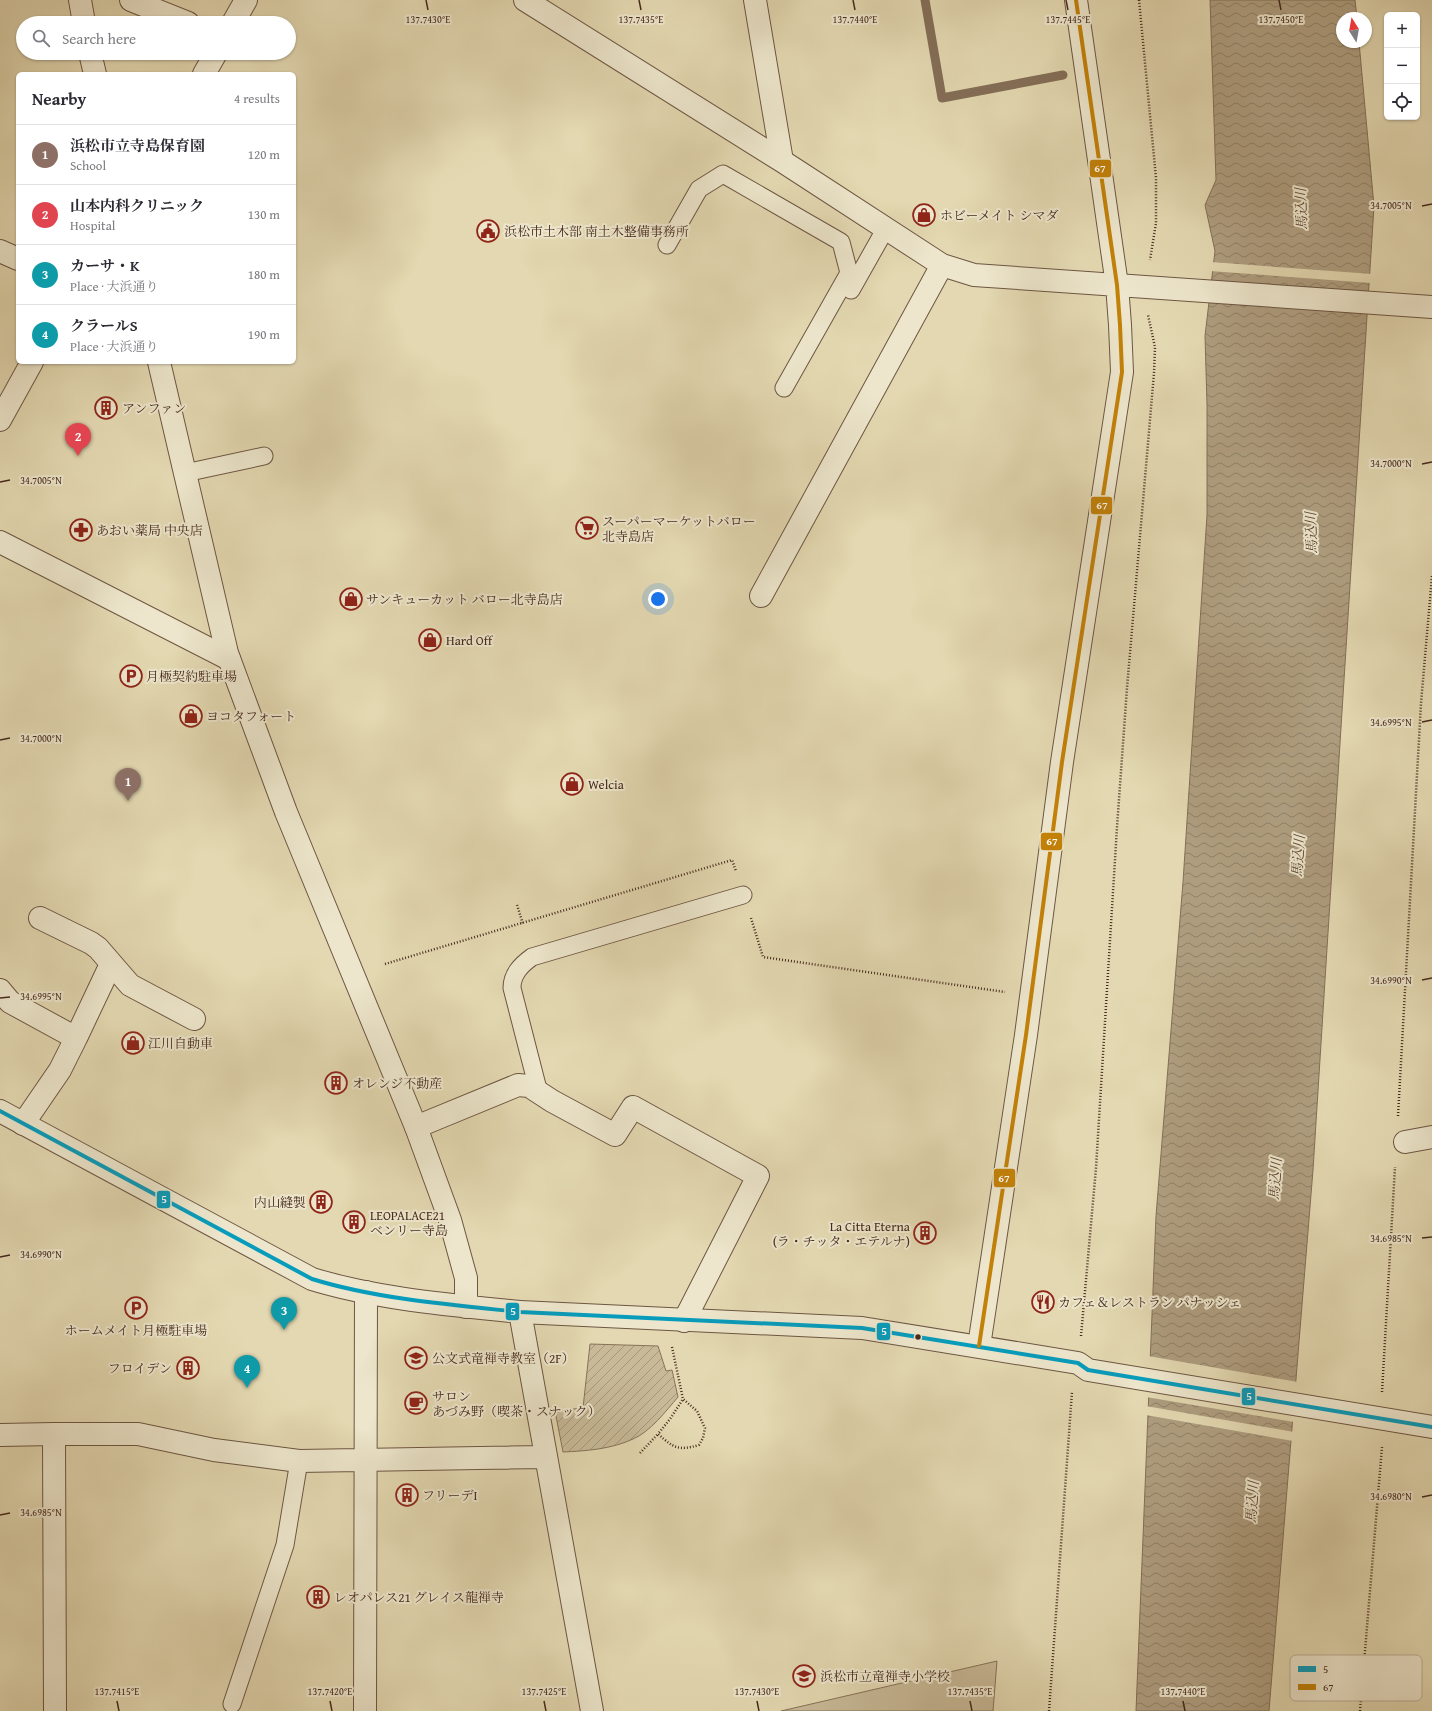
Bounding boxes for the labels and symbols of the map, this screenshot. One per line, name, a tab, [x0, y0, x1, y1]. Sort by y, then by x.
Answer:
text: 137.7430°E	[406, 12, 450, 27]
text: 137.7435°E	[619, 12, 663, 27]
text: 137.7440°E	[833, 12, 877, 27]
text: 137.7445°E	[1046, 12, 1090, 27]
text: 137.7450°E	[1259, 12, 1303, 27]
north arrow	[1336, 12, 1372, 48]
line badge: 67	[1089, 159, 1112, 178]
text: 67	[1094, 160, 1106, 176]
water label: 馬込川	[1290, 186, 1312, 230]
text: 34.7005°N	[1370, 198, 1412, 213]
shop icon: ホビーメイト シマダ	[911, 202, 937, 228]
place label: ホビーメイト シマダ	[940, 206, 1058, 225]
public building icon: 浜松市土木部 南土木整備事務所	[475, 218, 501, 244]
place label: 浜松市土木部 南土木整備事務所	[504, 222, 689, 241]
building icon: アンファン	[93, 395, 119, 421]
place label: アンファン	[122, 399, 186, 418]
pin: 2	[65, 423, 91, 456]
text: 34.7000°N	[1370, 456, 1412, 471]
text: 34.7005°N	[20, 473, 62, 488]
line badge: 67	[1090, 496, 1113, 515]
text: 67	[1096, 497, 1108, 513]
water label: 馬込川	[1300, 510, 1322, 554]
place label: スーパーマーケットバロー 北寺島店	[602, 512, 756, 546]
supermarket icon: スーパーマーケットバロー 北寺島店	[574, 515, 600, 541]
pharmacy icon: あおい薬局 中央店	[68, 517, 94, 543]
place label: あおい薬局 中央店	[96, 521, 203, 540]
shop icon: サンキューカット バロー北寺島店	[338, 586, 364, 612]
your location	[648, 589, 668, 609]
place label: サンキューカット バロー北寺島店	[366, 590, 563, 609]
shop icon: Hard Off	[417, 627, 443, 653]
place label: Hard Off	[446, 631, 494, 650]
parking icon: 月極契約駐車場	[118, 663, 144, 689]
place label: 月極契約駐車場	[146, 667, 237, 686]
shop icon: ヨコタフォート	[178, 703, 204, 729]
place label: ヨコタフォート	[206, 707, 296, 726]
text: 34.6995°N	[1370, 715, 1412, 730]
text: 34.7000°N	[20, 731, 62, 746]
pin: 1	[115, 768, 141, 801]
shop icon: Welcia	[559, 771, 585, 797]
place label: Welcia	[588, 775, 625, 794]
line badge: 67	[1040, 832, 1063, 851]
water label: 馬込川	[1287, 832, 1310, 878]
text: 67	[1046, 833, 1058, 849]
text: 34.6990°N	[1370, 973, 1412, 988]
text: 34.6995°N	[20, 989, 62, 1004]
shop icon: 江川自動車	[120, 1030, 146, 1056]
place label: 江川自動車	[148, 1034, 213, 1053]
building icon: オレンジ不動産	[323, 1070, 349, 1096]
place label: オレンジ不動産	[352, 1074, 442, 1093]
water label: 馬込川	[1264, 1155, 1287, 1201]
line badge: 67	[993, 1168, 1016, 1188]
text: 67	[998, 1170, 1010, 1186]
building icon: 内山縫製	[308, 1189, 334, 1215]
line badge: 5	[156, 1190, 171, 1209]
text: 5	[161, 1191, 167, 1207]
place label: 内山縫製	[254, 1193, 306, 1212]
place label: LEOPALACE21 ベンリー寺島	[370, 1206, 448, 1240]
building icon: LEOPALACE21 ベンリー寺島	[341, 1209, 367, 1235]
place label: La Citta Eterna (ラ・チッタ・エテルナ)	[773, 1217, 911, 1251]
building icon: La Citta Eterna (ラ・チッタ・エテルナ)	[912, 1220, 938, 1246]
text: 34.6985°N	[1370, 1231, 1412, 1246]
text: 34.6990°N	[20, 1247, 62, 1262]
restaurant icon: カフェ＆レストラン パナッシェ	[1030, 1289, 1056, 1315]
place label: カフェ＆レストラン パナッシェ	[1058, 1293, 1241, 1312]
parking icon: ホームメイト月極駐車場	[123, 1295, 149, 1321]
pin: 3	[271, 1297, 297, 1330]
line badge: 5	[505, 1302, 520, 1321]
text: 5	[510, 1303, 516, 1319]
place label: ホームメイト月極駐車場	[65, 1321, 207, 1340]
line badge: 5	[876, 1322, 891, 1341]
text: 5	[881, 1323, 887, 1339]
unlabelled marker	[913, 1332, 923, 1342]
school or university icon: 公文式竜禅寺教室（2F）	[403, 1345, 429, 1371]
place label: 公文式竜禅寺教室（2F）	[432, 1349, 575, 1368]
building icon: フロイデン	[175, 1355, 201, 1381]
pin: 4	[234, 1355, 260, 1388]
place label: フロイデン	[108, 1359, 172, 1378]
place label: サロン あづみ野（喫茶・スナック）	[432, 1387, 600, 1421]
line badge: 5	[1241, 1387, 1256, 1406]
text: 5	[1246, 1388, 1252, 1404]
cafe icon: サロン あづみ野（喫茶・スナック）	[403, 1390, 429, 1416]
water label: 馬込川	[1241, 1478, 1264, 1524]
building icon: フリーデⅠ	[394, 1482, 420, 1508]
place label: フリーデⅠ	[422, 1486, 477, 1505]
text: 34.6980°N	[1370, 1489, 1412, 1504]
text: 34.6985°N	[20, 1505, 62, 1520]
building icon: レオパレス21 グレイス龍禅寺	[305, 1584, 331, 1610]
place label: レオパレス21 グレイス龍禅寺	[334, 1588, 504, 1607]
legend	[1290, 1655, 1422, 1701]
text: 5	[1323, 1661, 1328, 1677]
school or university icon: 浜松市立竜禅寺小学校	[791, 1663, 817, 1689]
place label: 浜松市立竜禅寺小学校	[820, 1667, 950, 1686]
text: 67	[1323, 1679, 1334, 1695]
text: 137.7415°E	[95, 1684, 139, 1699]
text: 137.7420°E	[308, 1684, 352, 1699]
text: 137.7425°E	[522, 1684, 566, 1699]
text: 137.7430°E	[735, 1684, 779, 1699]
text: 137.7435°E	[948, 1684, 992, 1699]
text: 137.7440°E	[1161, 1684, 1205, 1699]

